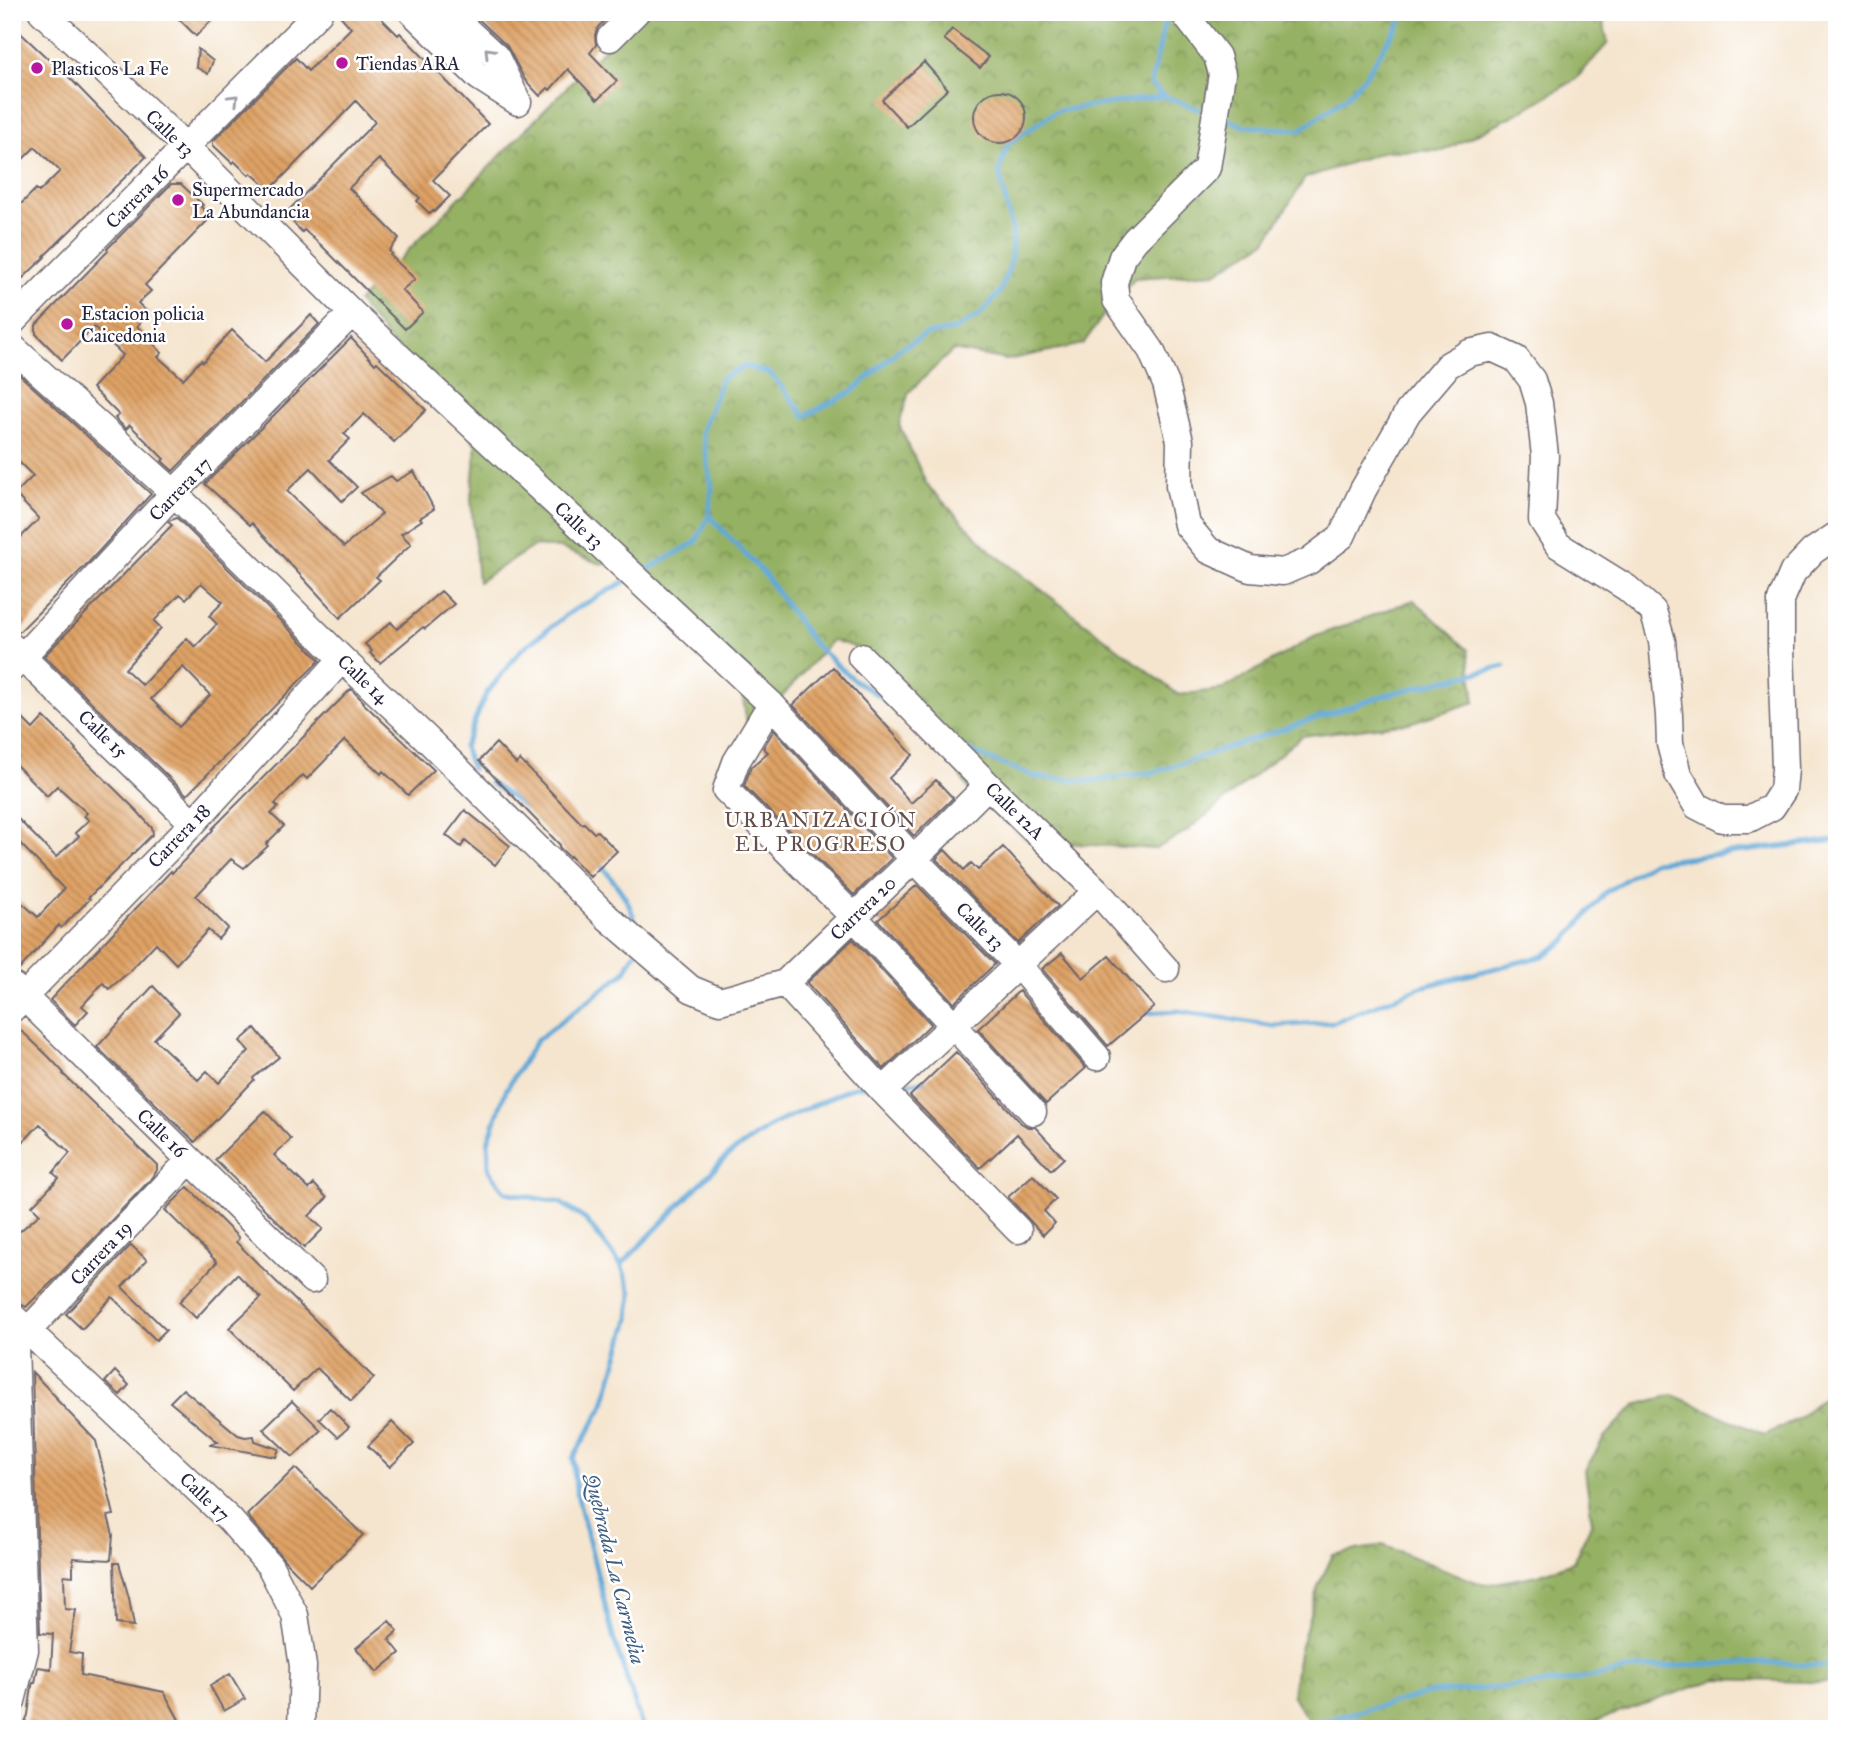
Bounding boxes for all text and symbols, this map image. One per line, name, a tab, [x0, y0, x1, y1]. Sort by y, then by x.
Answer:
one-way arrow	[485, 47, 498, 60]
place label: Tiendas ARA	[356, 52, 460, 75]
marker: Tiendas ARA	[334, 55, 350, 71]
place label: Plasticos La Fe	[51, 57, 169, 80]
marker: Plasticos La Fe	[29, 60, 45, 76]
one-way arrow	[226, 95, 238, 107]
street label: Calle 13	[141, 104, 199, 162]
street label: Carrera 16	[101, 160, 174, 233]
place label: Supermercado La Abundancia	[192, 178, 311, 223]
marker: Supermercado La Abundancia	[170, 192, 186, 208]
place label: Estacion policia Caicedonia	[81, 302, 205, 347]
marker: Estacion policia Caicedonia	[59, 316, 75, 332]
street label: Carrera 17	[144, 452, 216, 526]
street label: Calle 13	[550, 497, 608, 553]
street label: Calle 14	[333, 650, 394, 709]
street label: Calle 15	[74, 705, 132, 763]
street label: Calle 12A	[981, 777, 1049, 845]
street label: Carrera 18	[143, 799, 215, 873]
district label: URBANIZACIÓN EL PROGRESO	[724, 806, 918, 857]
street label: Carrera 20	[825, 871, 901, 945]
street label: Calle 13	[951, 897, 1009, 955]
street label: Calle 16	[132, 1104, 193, 1163]
street label: Carrera 19	[65, 1216, 137, 1290]
street label: Calle 17	[175, 1468, 235, 1526]
water label: Quebrada La Carmelia	[578, 1470, 651, 1667]

